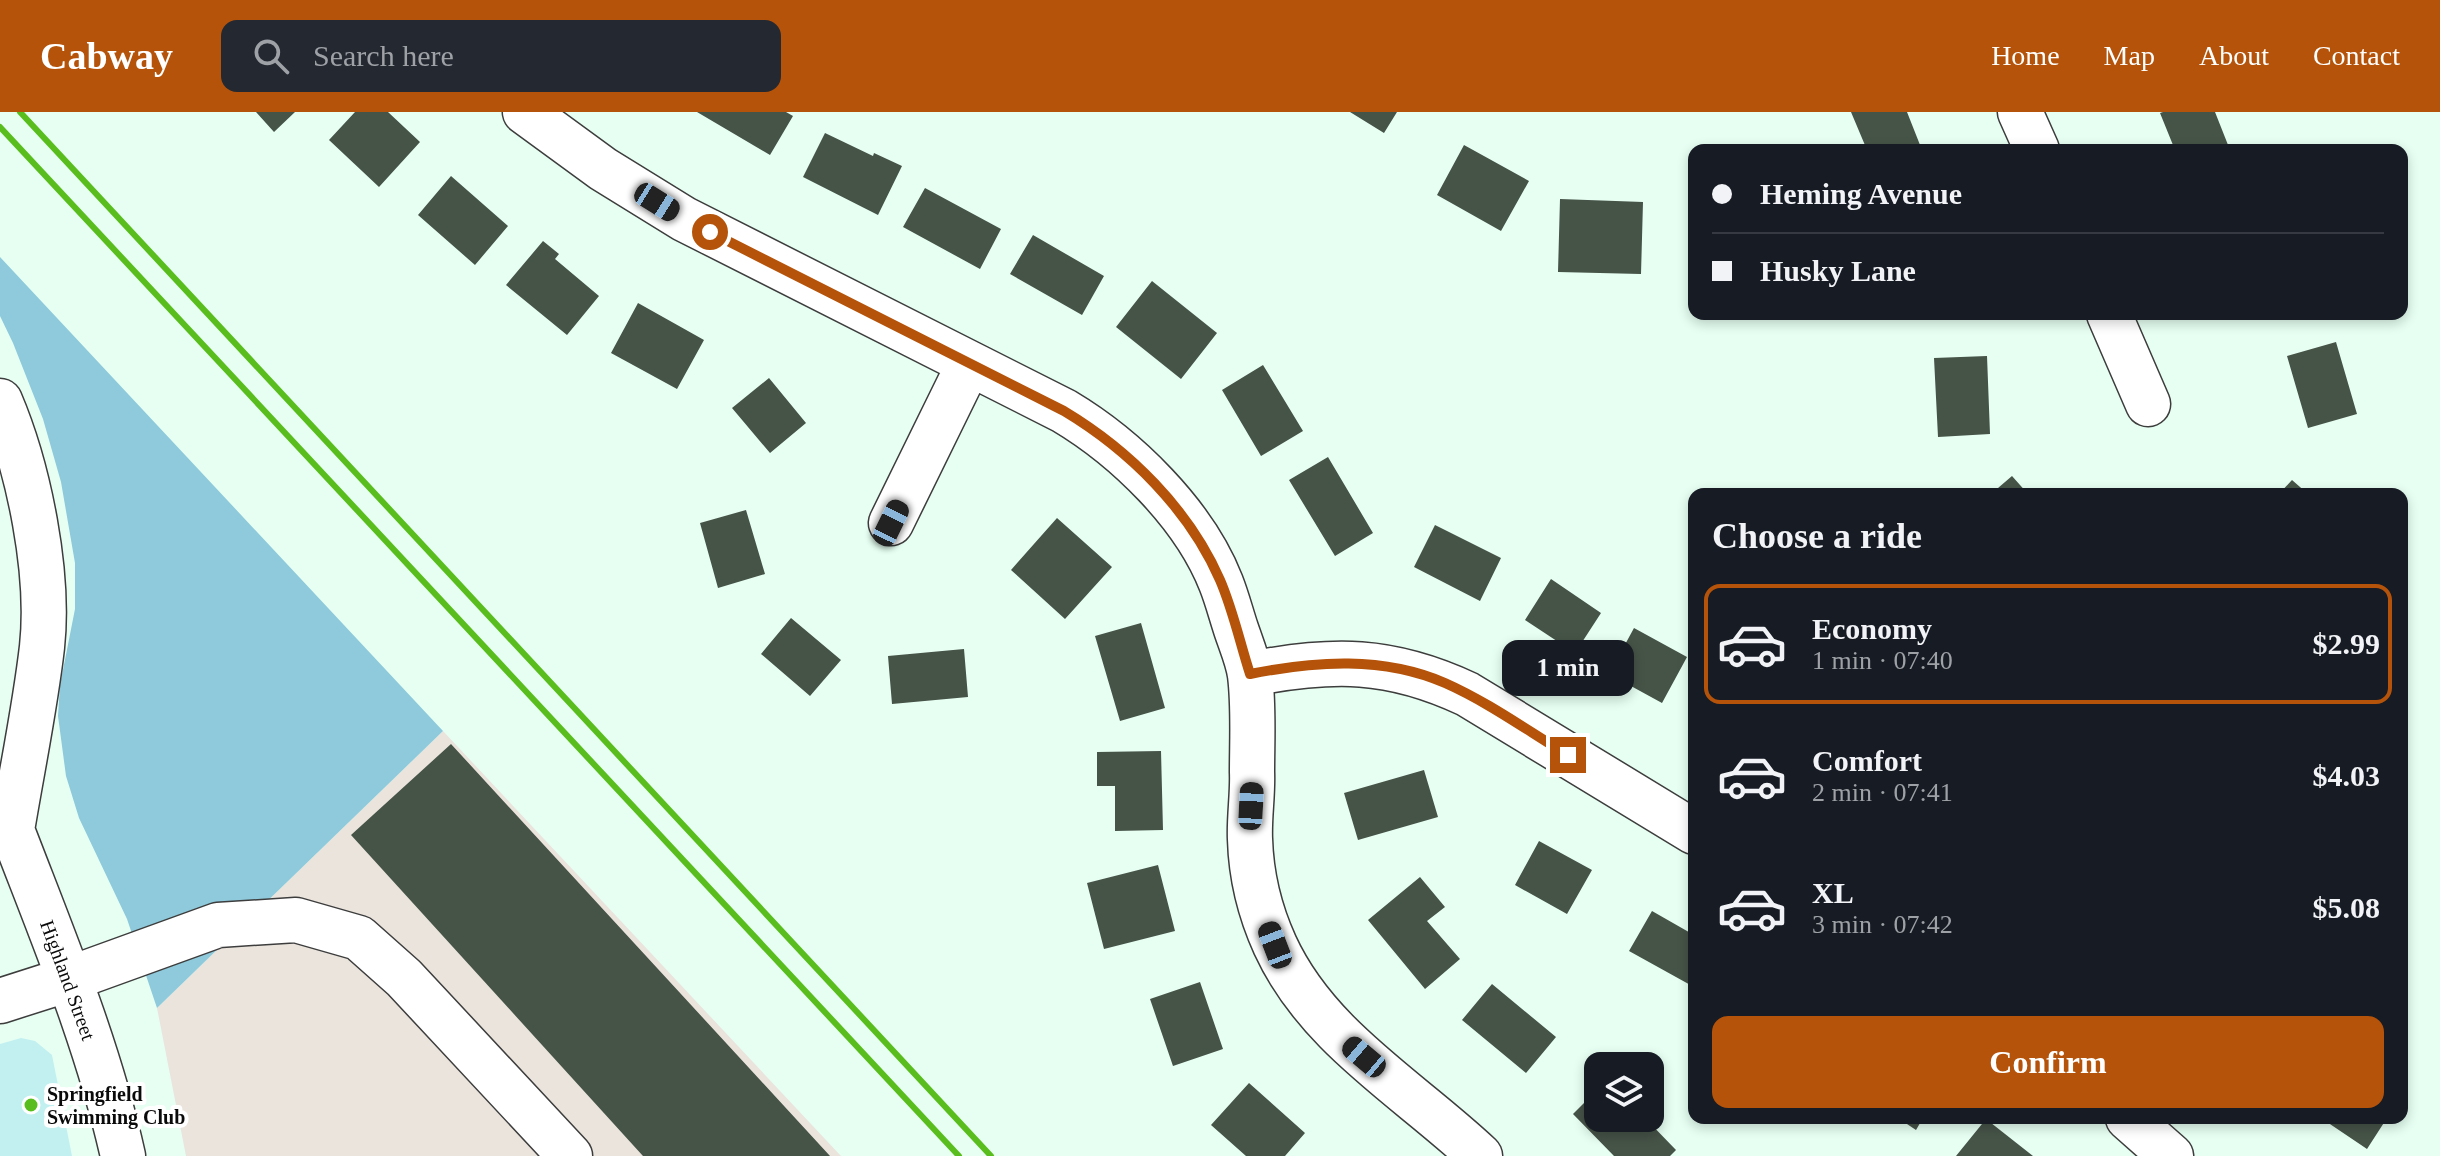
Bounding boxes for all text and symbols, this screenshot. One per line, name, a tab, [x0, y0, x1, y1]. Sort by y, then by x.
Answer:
search box	[221, 20, 781, 92]
icon: search	[249, 34, 293, 78]
text: Cabway	[40, 35, 173, 77]
text: Search here	[313, 39, 454, 72]
text: Home	[1991, 40, 2060, 71]
text: Map	[2104, 40, 2155, 71]
text: About	[2199, 40, 2269, 71]
text: Contact	[2313, 40, 2400, 71]
text: Heming Avenue	[1760, 177, 1962, 210]
car	[630, 179, 684, 225]
route start	[692, 214, 728, 250]
text: Husky Lane	[1760, 254, 1916, 287]
car	[870, 496, 912, 550]
text: Choose a ride	[1712, 516, 1922, 556]
icon: car	[1716, 608, 1788, 680]
text: Economy	[1812, 612, 1932, 645]
text: $2.99	[2313, 627, 2380, 660]
callout: 1 min	[1502, 639, 1634, 695]
text: 1 min · 07:40	[1812, 646, 1953, 675]
text: 1 min	[1537, 653, 1599, 682]
route end	[1550, 737, 1586, 773]
icon: car	[1716, 740, 1788, 812]
text: Comfort	[1812, 744, 1922, 777]
text: $4.03	[2313, 759, 2380, 792]
text: 2 min · 07:41	[1812, 778, 1953, 807]
car	[1238, 781, 1264, 831]
icon: car	[1716, 872, 1788, 944]
text: XL	[1812, 876, 1854, 909]
text: $5.08	[2313, 891, 2380, 924]
text: 3 min · 07:42	[1812, 910, 1953, 939]
street label: Highland Street	[35, 917, 100, 1044]
car	[1255, 918, 1295, 972]
button: Confirm	[1712, 1016, 2384, 1108]
car	[1338, 1032, 1390, 1082]
map controls	[1584, 1052, 1664, 1132]
button: layers	[1584, 1052, 1664, 1132]
place label: Springfield Swimming Club	[47, 1083, 185, 1129]
marker: Springfield Swimming Club	[22, 1096, 40, 1114]

